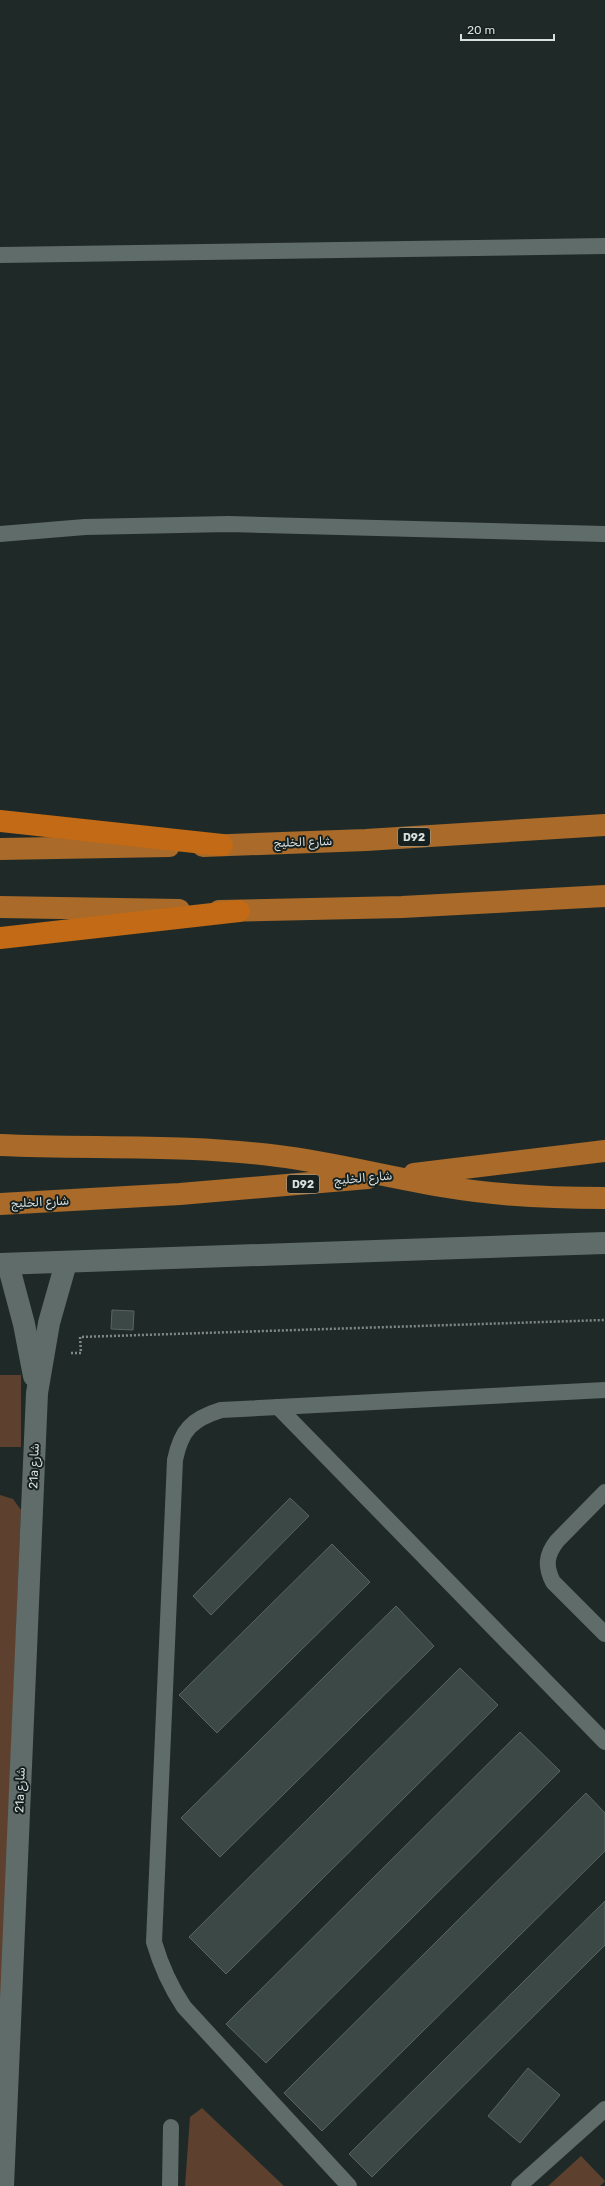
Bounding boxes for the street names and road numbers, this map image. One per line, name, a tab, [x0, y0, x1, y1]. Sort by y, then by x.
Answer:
road number: D92	[398, 828, 430, 846]
street label: شارع الخليج	[273, 834, 333, 852]
street label: شارع الخليج	[333, 1168, 393, 1190]
road number: D92	[287, 1175, 319, 1193]
street label: شارع الخليج	[10, 1193, 70, 1213]
street label: 21a شارع	[26, 1443, 44, 1489]
street label: 21a شارع	[12, 1767, 30, 1813]

